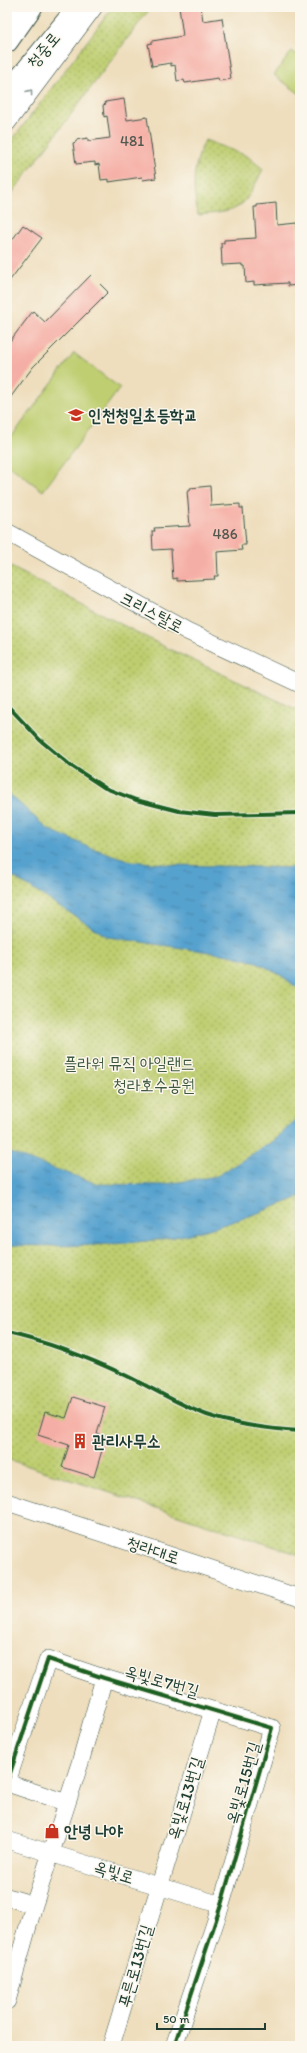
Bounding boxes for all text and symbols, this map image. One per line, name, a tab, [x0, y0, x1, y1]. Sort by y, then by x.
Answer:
street label: 청중로	[22, 28, 64, 72]
one-way arrow	[26, 89, 33, 96]
house number: 481	[120, 132, 144, 150]
place label: 인천청일초등학교	[88, 405, 197, 425]
school or university icon: 인천청일초등학교	[67, 406, 85, 424]
house number: 486	[212, 525, 238, 543]
street label: 크리스탈로	[117, 587, 187, 637]
park label: 플라워 뮤직 아일랜드	[64, 1053, 194, 1073]
park label: 청라호수공원	[113, 1075, 195, 1095]
place label: 관리사무소	[92, 1431, 161, 1451]
building icon: 관리사무소	[71, 1432, 89, 1450]
street label: 청라대로	[124, 1532, 182, 1568]
street label: 옥빛로7번길	[122, 1661, 202, 1701]
street label: 옥빛로15번길	[222, 1739, 264, 1827]
street label: 옥빛로13번길	[163, 1754, 207, 1842]
place label: 안녕 나야	[64, 1821, 124, 1841]
shop icon: 안녕 나야	[43, 1822, 61, 1840]
street label: 옥빛로	[91, 1856, 137, 1888]
street label: 푸른로13번길	[114, 1922, 156, 2010]
scale bar	[157, 2005, 265, 2031]
text: 50 m	[163, 2012, 189, 2026]

